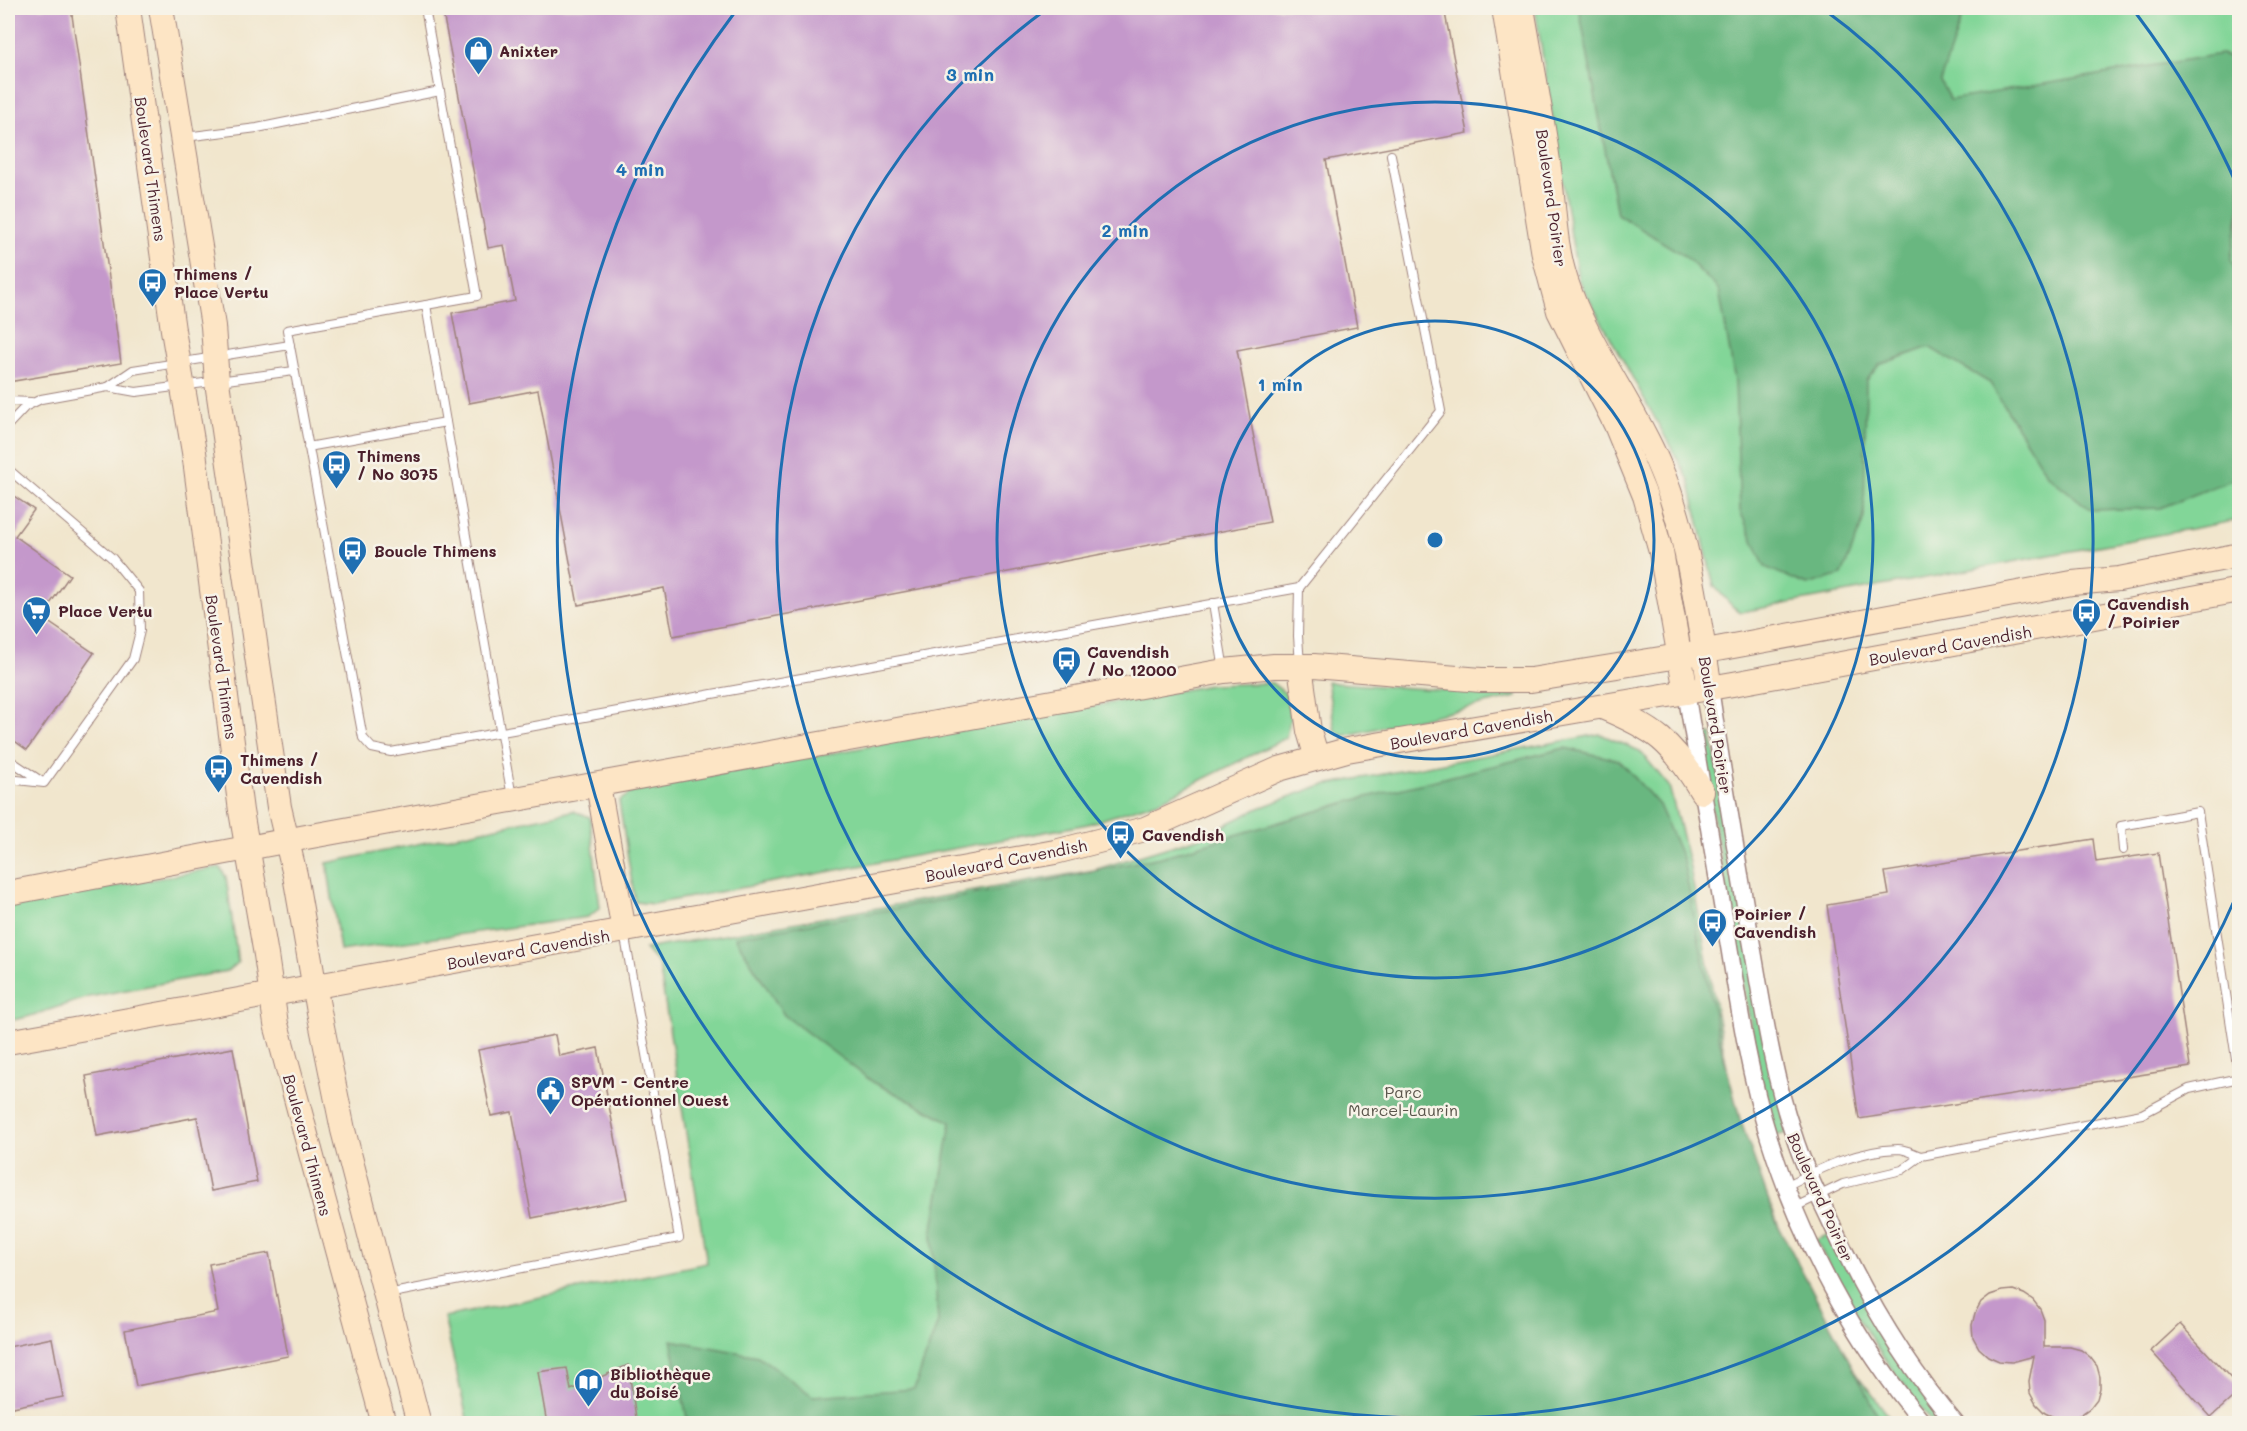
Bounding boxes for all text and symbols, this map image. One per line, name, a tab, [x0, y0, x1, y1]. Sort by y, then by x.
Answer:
shop icon: Anixter	[462, 34, 494, 76]
place label: Anixter	[499, 40, 558, 61]
text: 3 min	[946, 62, 994, 86]
street label: Boulevard Thimens	[130, 95, 172, 243]
street label: Boulevard Poirier	[1532, 128, 1572, 268]
text: 4 min	[616, 157, 664, 181]
text: 2 min	[1101, 218, 1149, 242]
place label: Thimens / Place Vertu	[174, 263, 269, 302]
bus stop icon: Thimens / Place Vertu	[137, 266, 169, 308]
text: 1 min	[1257, 372, 1303, 396]
place label: Thimens / No 3075	[357, 445, 438, 484]
bus stop icon: Thimens / No 3075	[320, 448, 352, 490]
centre of rings	[1425, 530, 1445, 550]
bus stop icon: Boucle Thimens	[337, 534, 369, 576]
place label: Boucle Thimens	[374, 540, 497, 561]
street label: Boulevard Thimens	[201, 593, 243, 741]
place label: Cavendish / Poirier	[2107, 593, 2189, 632]
supermarket icon: Place Vertu	[21, 594, 53, 636]
bus stop icon: Cavendish / Poirier	[2070, 596, 2102, 638]
place label: Place Vertu	[58, 600, 153, 621]
street label: Boulevard Cavendish	[1867, 620, 2033, 670]
place label: Cavendish / No 12000	[1087, 641, 1177, 680]
bus stop icon: Cavendish / No 12000	[1050, 644, 1082, 686]
street label: Boulevard Poirier	[1695, 655, 1737, 795]
street label: Boulevard Cavendish	[1388, 704, 1554, 754]
place label: Thimens / Cavendish	[240, 749, 322, 788]
bus stop icon: Thimens / Cavendish	[203, 752, 235, 794]
bus stop icon: Cavendish	[1105, 818, 1137, 860]
place label: Cavendish	[1142, 824, 1224, 845]
street label: Boulevard Cavendish	[923, 834, 1089, 886]
place label: Poirier / Cavendish	[1734, 903, 1816, 942]
bus stop icon: Poirier / Cavendish	[1697, 906, 1729, 948]
street label: Boulevard Cavendish	[445, 924, 611, 974]
place label: SPVM - Centre Opérationnel Ouest	[571, 1071, 729, 1110]
street label: Boulevard Thimens	[279, 1072, 337, 1218]
public building icon: SPVM - Centre Opérationnel Ouest	[534, 1074, 566, 1116]
park label: Parc Marcel-Laurin	[1348, 1081, 1458, 1120]
street label: Boulevard Poirier	[1783, 1129, 1859, 1265]
place label: Bibliothèque du Boisé	[610, 1363, 711, 1402]
library icon: Bibliothèque du Boisé	[573, 1366, 605, 1408]

